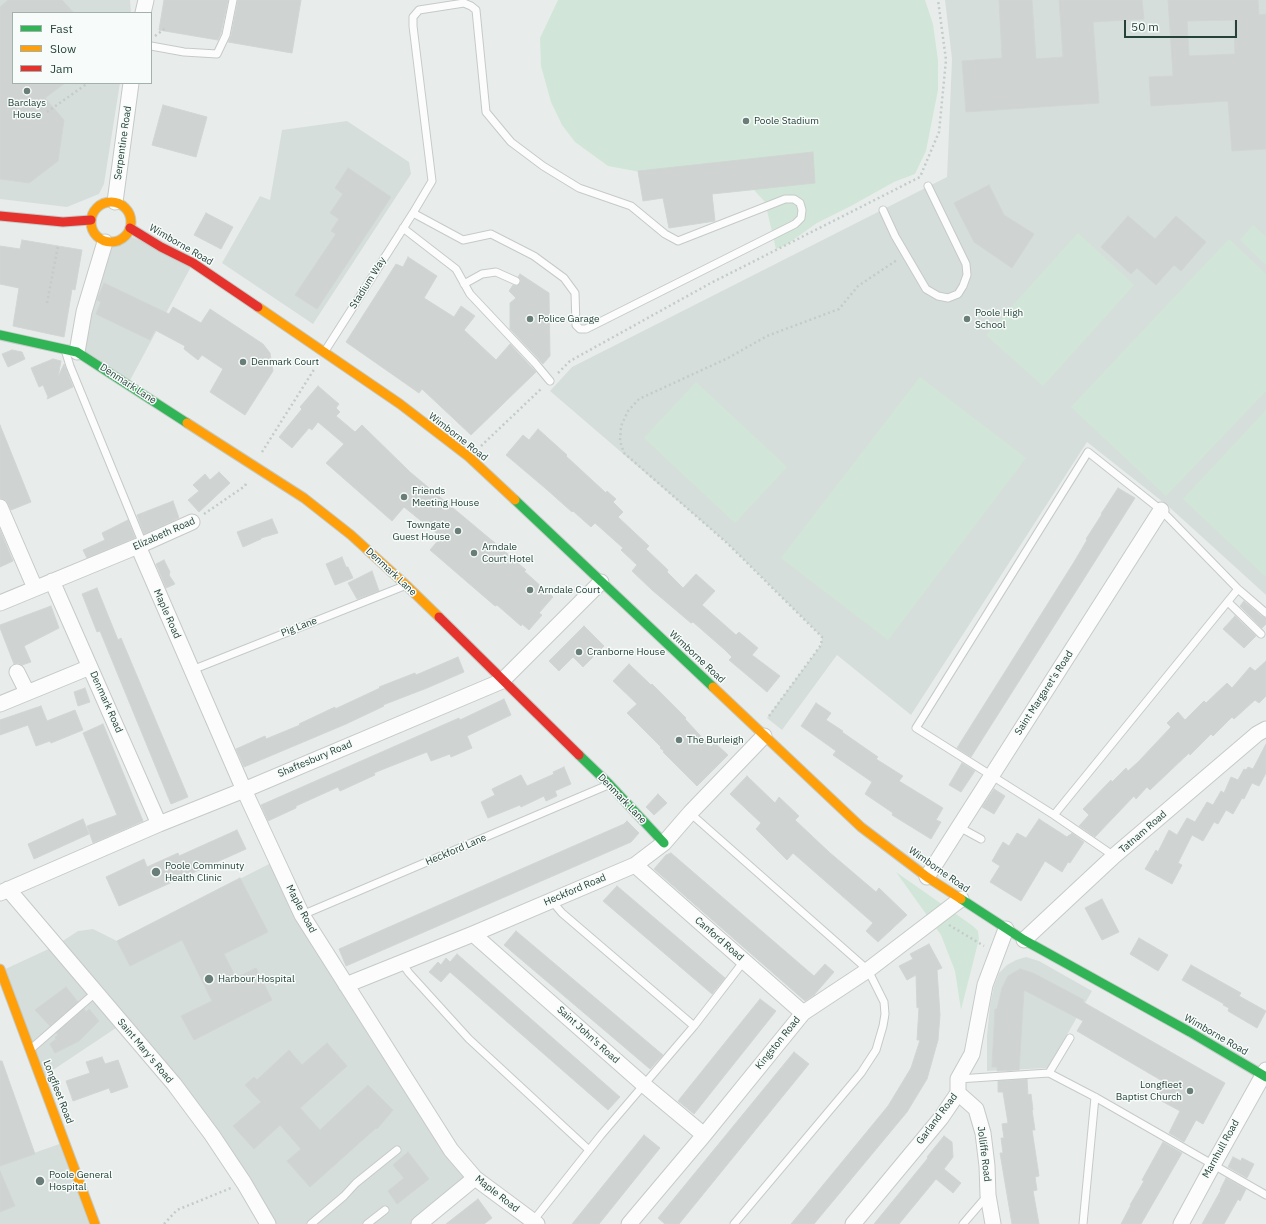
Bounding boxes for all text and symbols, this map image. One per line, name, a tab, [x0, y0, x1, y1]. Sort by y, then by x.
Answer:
legend	[12, 12, 152, 84]
scale bar	[1126, 12, 1239, 38]
text: 50 m	[1131, 19, 1159, 34]
text: Fast	[50, 21, 73, 36]
text: Slow	[50, 41, 76, 56]
text: Jam	[50, 61, 73, 76]
marker: Barclays House	[22, 86, 32, 96]
place label: Barclays House	[8, 97, 46, 120]
street label: Serpentine Road	[112, 105, 134, 181]
place label: Poole Stadium	[754, 115, 819, 127]
marker: Poole Stadium	[741, 116, 751, 126]
street label: Wimborne Road	[147, 222, 215, 268]
street label: Stadium Way	[347, 255, 389, 311]
place label: Poole High School	[975, 307, 1023, 330]
place label: Police Garage	[538, 313, 599, 325]
marker: Police Garage	[525, 314, 535, 324]
marker: Poole High School	[962, 314, 972, 324]
place label: Denmark Court	[251, 356, 319, 368]
marker: Denmark Court	[238, 357, 248, 367]
street label: Denmark Lane	[98, 361, 158, 407]
street label: Wimborne Road	[426, 410, 490, 464]
place label: Friends Meeting House	[412, 485, 479, 508]
marker: Friends Meeting House	[399, 492, 409, 502]
street label: Elizabeth Road	[131, 515, 197, 553]
place label: Towngate Guest House	[393, 519, 450, 542]
marker: Towngate Guest House	[453, 526, 463, 536]
place label: Arndale Court Hotel	[482, 541, 533, 564]
street label: Denmark Lane	[363, 546, 419, 598]
marker: Arndale Court Hotel	[469, 548, 479, 558]
place label: Arndale Court	[538, 584, 600, 596]
marker: Arndale Court	[525, 585, 535, 595]
street label: Maple Road	[151, 587, 183, 641]
street label: Pig Lane	[279, 615, 319, 639]
street label: Wimborne Road	[667, 628, 727, 686]
place label: Cranborne House	[587, 646, 665, 658]
marker: Cranborne House	[574, 647, 584, 657]
street label: Saint Margaret's Road	[1012, 649, 1076, 737]
street label: Denmark Road	[87, 669, 125, 735]
place label: The Burleigh	[687, 734, 744, 746]
marker: The Burleigh	[674, 735, 684, 745]
street label: Shaftesbury Road	[276, 738, 354, 780]
street label: Denmark Lane	[595, 772, 649, 826]
street label: Tatnam Road	[1117, 808, 1169, 856]
street label: Heckford Lane	[424, 832, 488, 868]
street label: Wimborne Road	[906, 845, 972, 895]
place label: Poole Comminuty Health Clinic	[165, 860, 244, 884]
marker: Poole Comminuty Health Clinic	[150, 866, 162, 878]
street label: Heckford Road	[542, 872, 608, 908]
street label: Maple Road	[283, 883, 319, 935]
street label: Canford Road	[692, 915, 746, 963]
marker: Harbour Hospital	[203, 973, 215, 985]
place label: Harbour Hospital	[218, 973, 295, 985]
street label: Saint John's Road	[554, 1004, 622, 1066]
street label: Wimborne Road	[1182, 1012, 1250, 1058]
street label: Kingston Road	[753, 1014, 803, 1072]
street label: Saint Mary's Road	[115, 1016, 175, 1086]
street label: Longfleet Road	[40, 1058, 76, 1126]
place label: Longfleet Baptist Church	[1116, 1079, 1182, 1102]
marker: Longfleet Baptist Church	[1185, 1086, 1195, 1096]
street label: Garland Road	[914, 1091, 960, 1147]
street label: Marnhull Road	[1200, 1118, 1242, 1180]
street label: Jolliffe Road	[975, 1126, 993, 1182]
place label: Poole General Hospital	[49, 1169, 112, 1192]
street label: Maple Road	[472, 1173, 522, 1215]
marker: Poole General Hospital	[34, 1175, 46, 1187]

